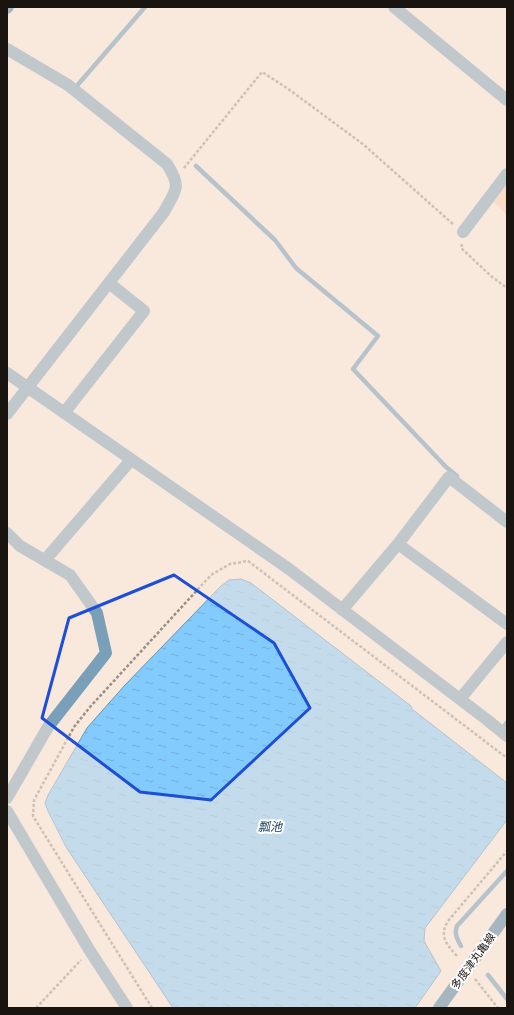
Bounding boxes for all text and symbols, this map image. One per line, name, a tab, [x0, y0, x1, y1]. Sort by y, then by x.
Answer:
water label: 瓢池	[258, 820, 283, 835]
street label: 多度津丸亀線	[449, 931, 498, 992]

